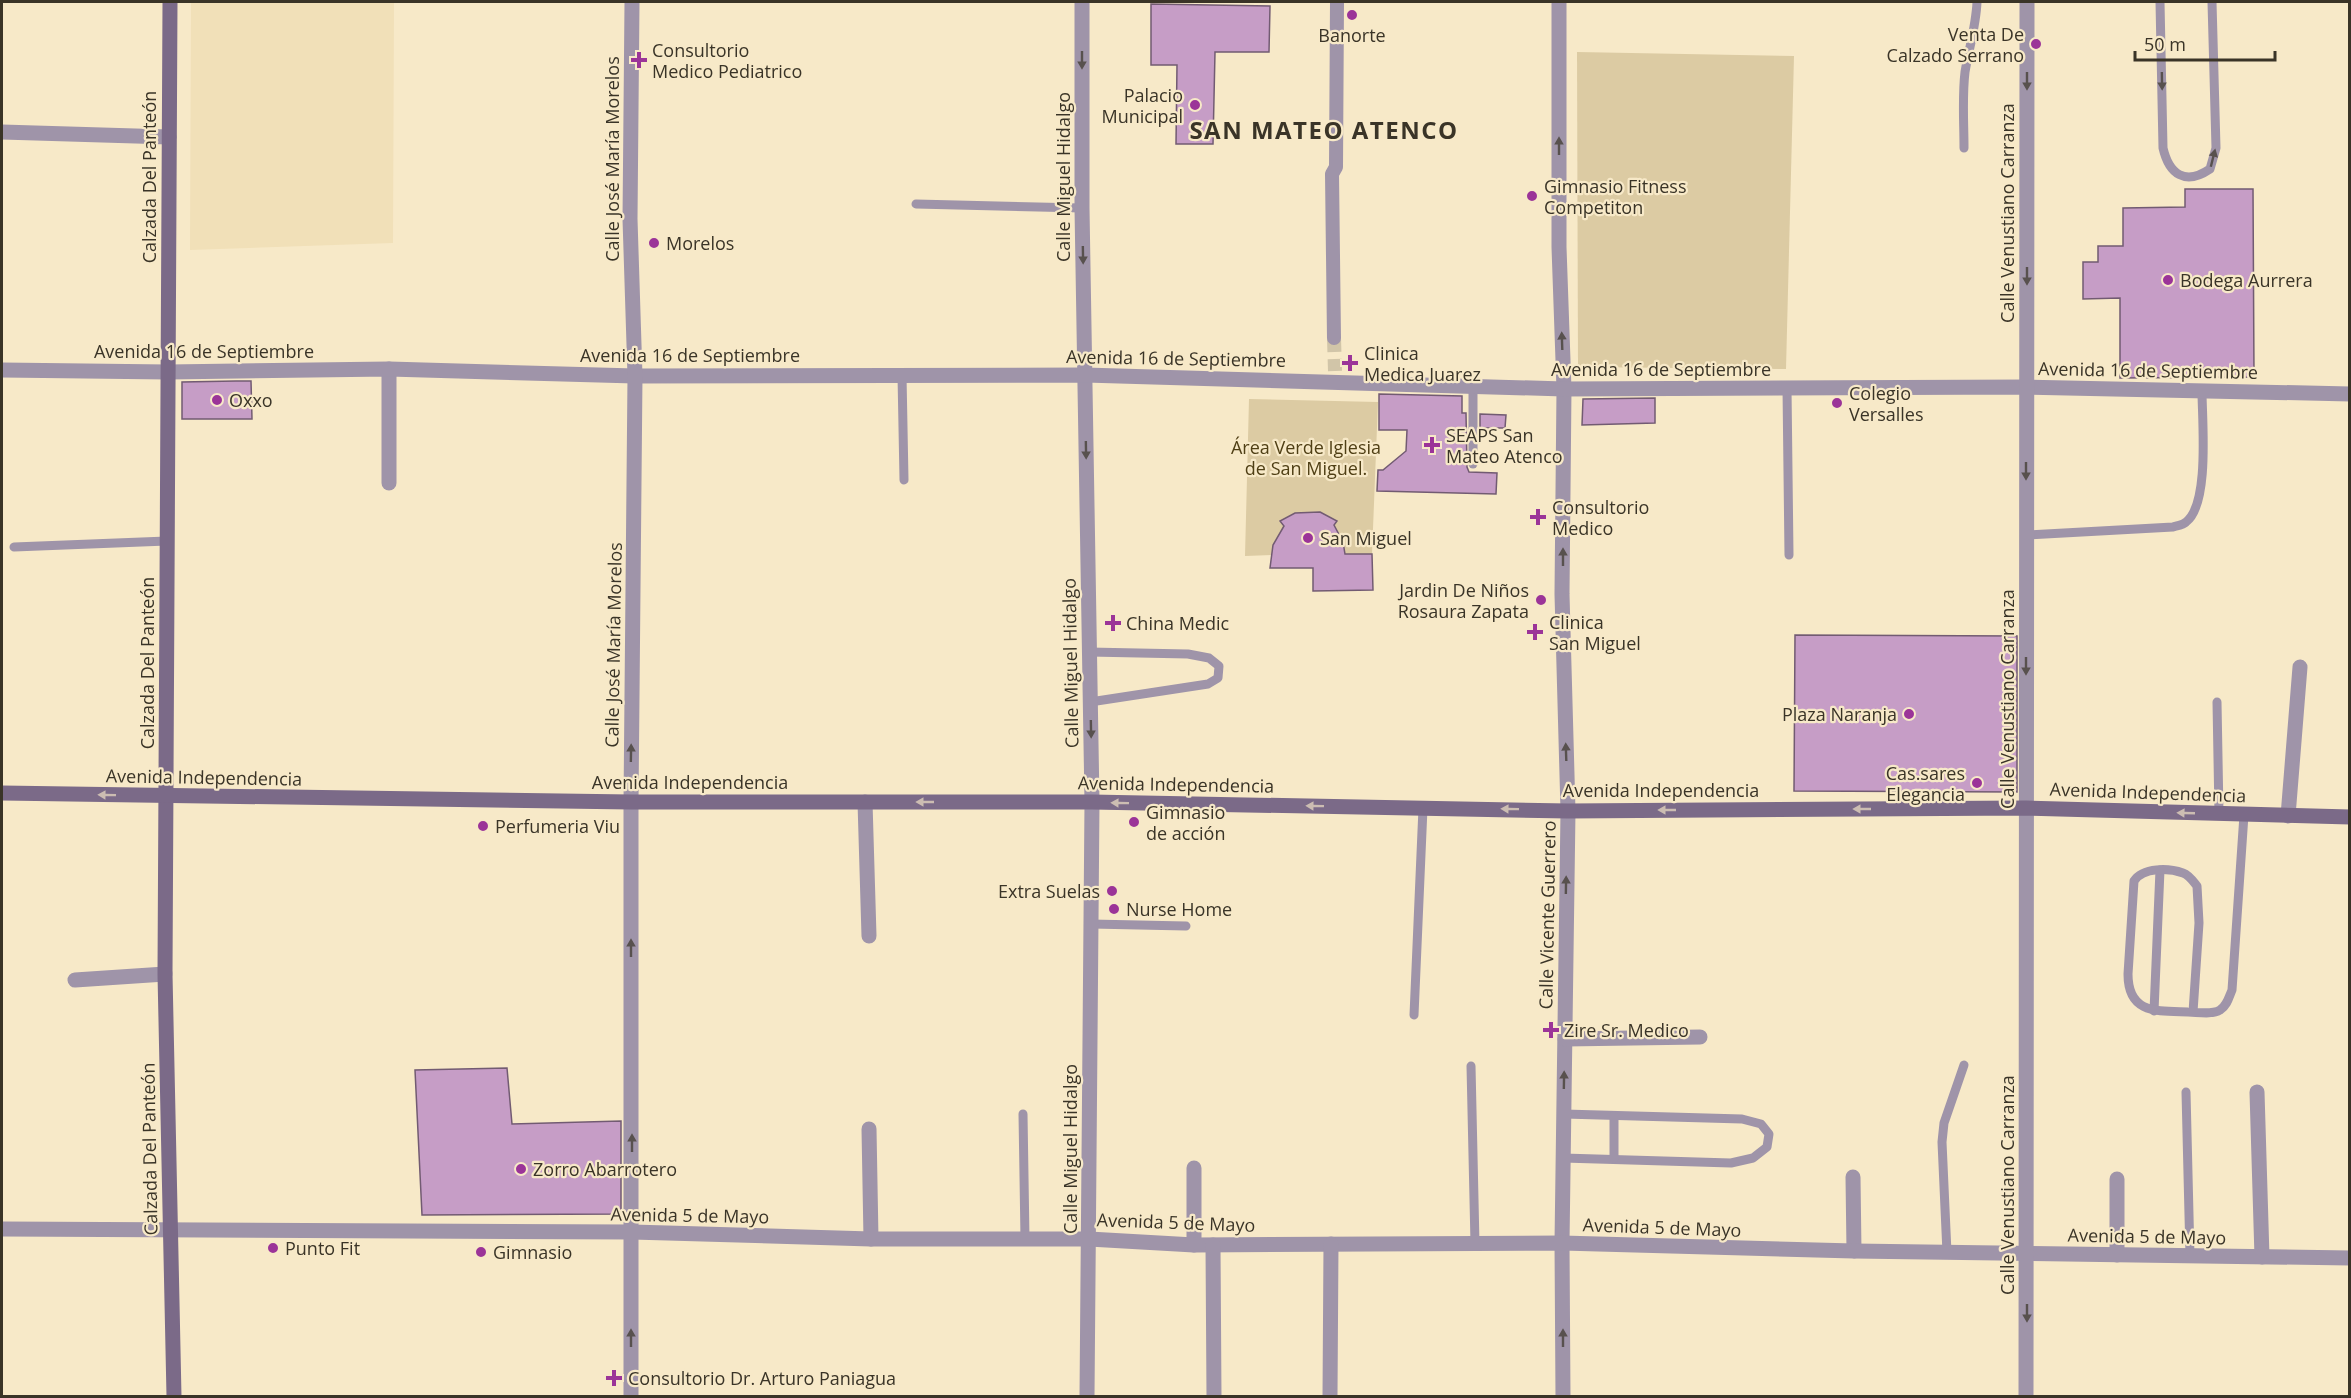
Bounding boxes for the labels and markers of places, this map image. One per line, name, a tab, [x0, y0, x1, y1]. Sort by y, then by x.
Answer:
marker: Banorte	[1345, 8, 1359, 22]
place label: Venta De Calzado Serrano	[1887, 22, 2024, 67]
place label: Banorte	[1318, 23, 1386, 47]
marker: Venta De Calzado Serrano	[2029, 37, 2043, 51]
place label: Consultorio Medico Pediatrico	[652, 38, 802, 83]
marker: Consultorio Medico Pediatrico	[630, 51, 648, 69]
place label: Palacio Municipal	[1101, 83, 1183, 128]
marker: Palacio Municipal	[1188, 98, 1202, 112]
place label: Gimnasio Fitness Competiton	[1544, 174, 1687, 219]
marker: Gimnasio Fitness Competiton	[1525, 189, 1539, 203]
place label: Morelos	[666, 231, 734, 255]
marker: Morelos	[647, 236, 661, 250]
place label: Bodega Aurrera	[2180, 268, 2313, 292]
marker: Bodega Aurrera	[2161, 273, 2175, 287]
place label: Clinica Medica Juarez	[1364, 341, 1481, 386]
marker: Clinica Medica Juarez	[1341, 354, 1359, 372]
place label: Colegio Versalles	[1849, 381, 1924, 426]
place label: Oxxo	[229, 388, 273, 412]
marker: Oxxo	[210, 393, 224, 407]
marker: Colegio Versalles	[1830, 396, 1844, 410]
place label: SEAPS San Mateo Atenco	[1446, 423, 1563, 468]
marker: SEAPS San Mateo Atenco	[1423, 436, 1441, 454]
place label: Consultorio Medico	[1552, 495, 1649, 540]
marker: Consultorio Medico	[1529, 508, 1547, 526]
place label: San Miguel	[1320, 526, 1412, 550]
marker: San Miguel	[1301, 531, 1315, 545]
place label: Jardin De Niños Rosaura Zapata	[1397, 578, 1529, 623]
marker: Jardin De Niños Rosaura Zapata	[1534, 593, 1548, 607]
place label: Clinica San Miguel	[1549, 610, 1641, 655]
place label: China Medic	[1126, 611, 1229, 635]
marker: China Medic	[1104, 614, 1122, 632]
marker: Clinica San Miguel	[1526, 623, 1544, 641]
place label: Plaza Naranja	[1782, 702, 1897, 726]
marker: Plaza Naranja	[1902, 707, 1916, 721]
place label: Cas.sares Elegancia	[1886, 761, 1965, 806]
marker: Cas.sares Elegancia	[1970, 776, 1984, 790]
place label: Gimnasio de acción	[1146, 800, 1225, 845]
place label: Perfumeria Viu	[495, 814, 620, 838]
marker: Gimnasio de acción	[1127, 815, 1141, 829]
marker: Perfumeria Viu	[476, 819, 490, 833]
place label: Extra Suelas	[998, 879, 1100, 903]
marker: Extra Suelas	[1105, 884, 1119, 898]
place label: Nurse Home	[1126, 897, 1232, 921]
marker: Nurse Home	[1107, 902, 1121, 916]
place label: Zire Sr. Medico	[1564, 1018, 1689, 1042]
marker: Zire Sr. Medico	[1542, 1021, 1560, 1039]
place label: Zorro Abarrotero	[533, 1157, 677, 1181]
marker: Zorro Abarrotero	[514, 1162, 528, 1176]
place label: Punto Fit	[285, 1236, 360, 1260]
place label: Gimnasio	[493, 1240, 572, 1264]
marker: Punto Fit	[266, 1241, 280, 1255]
marker: Gimnasio	[474, 1245, 488, 1259]
place label: Consultorio Dr. Arturo Paniagua	[628, 1366, 896, 1390]
marker: Consultorio Dr. Arturo Paniagua	[605, 1369, 623, 1387]

